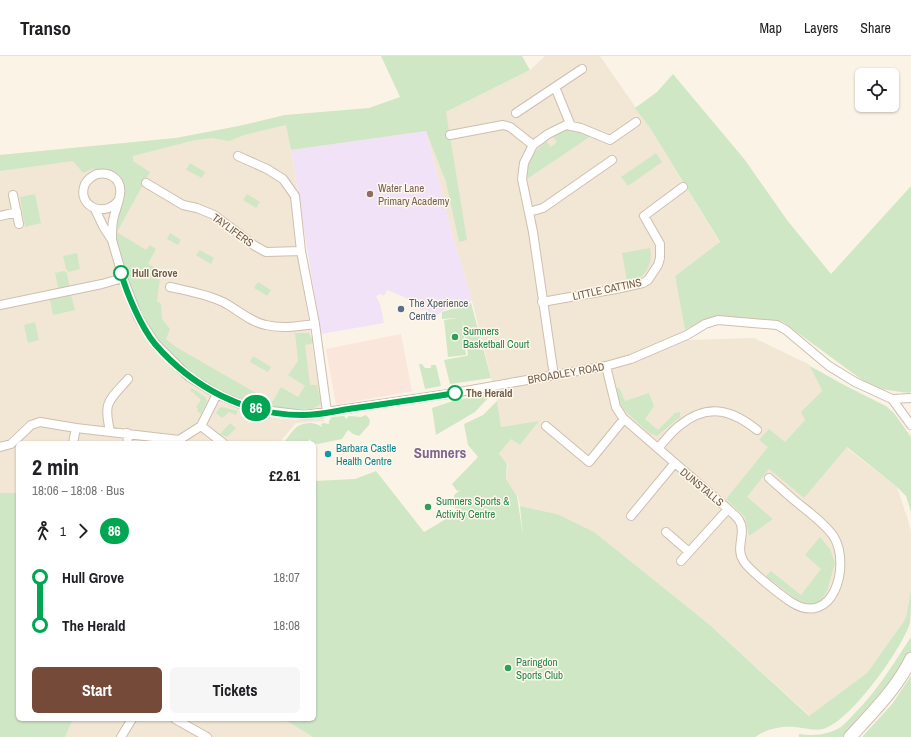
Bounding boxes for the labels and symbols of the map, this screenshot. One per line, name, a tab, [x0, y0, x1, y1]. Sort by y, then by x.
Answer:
place label: Water Lane Primary Academy	[378, 181, 450, 208]
marker: Water Lane Primary Academy	[365, 189, 375, 199]
street label: TAYLIFERS	[210, 210, 256, 250]
marker: Hull Grove	[113, 265, 129, 281]
place label: Hull Grove	[132, 266, 178, 280]
street label: LITTLE CATTINS	[571, 275, 643, 303]
place label: The Xperience Centre	[409, 296, 468, 323]
marker: The Xperience Centre	[396, 304, 406, 314]
place label: Sumners Basketball Court	[463, 324, 530, 351]
marker: Sumners Basketball Court	[450, 332, 460, 342]
street label: BROADLEY ROAD	[527, 359, 605, 387]
marker: The Herald	[447, 385, 463, 401]
place label: The Herald	[466, 386, 513, 400]
line badge: 86	[238, 395, 274, 421]
place label: Barbara Castle Health Centre	[336, 441, 396, 468]
district label: Sumners	[414, 442, 466, 463]
marker: Barbara Castle Health Centre	[323, 449, 333, 459]
street label: DUNSTALLS	[677, 465, 727, 509]
place label: Sumners Sports & Activity Centre	[435, 494, 509, 521]
marker: Sumners Sports & Activity Centre	[423, 502, 433, 512]
place label: Paringdon Sports Club	[516, 655, 563, 682]
marker: Paringdon Sports Club	[503, 663, 513, 673]

